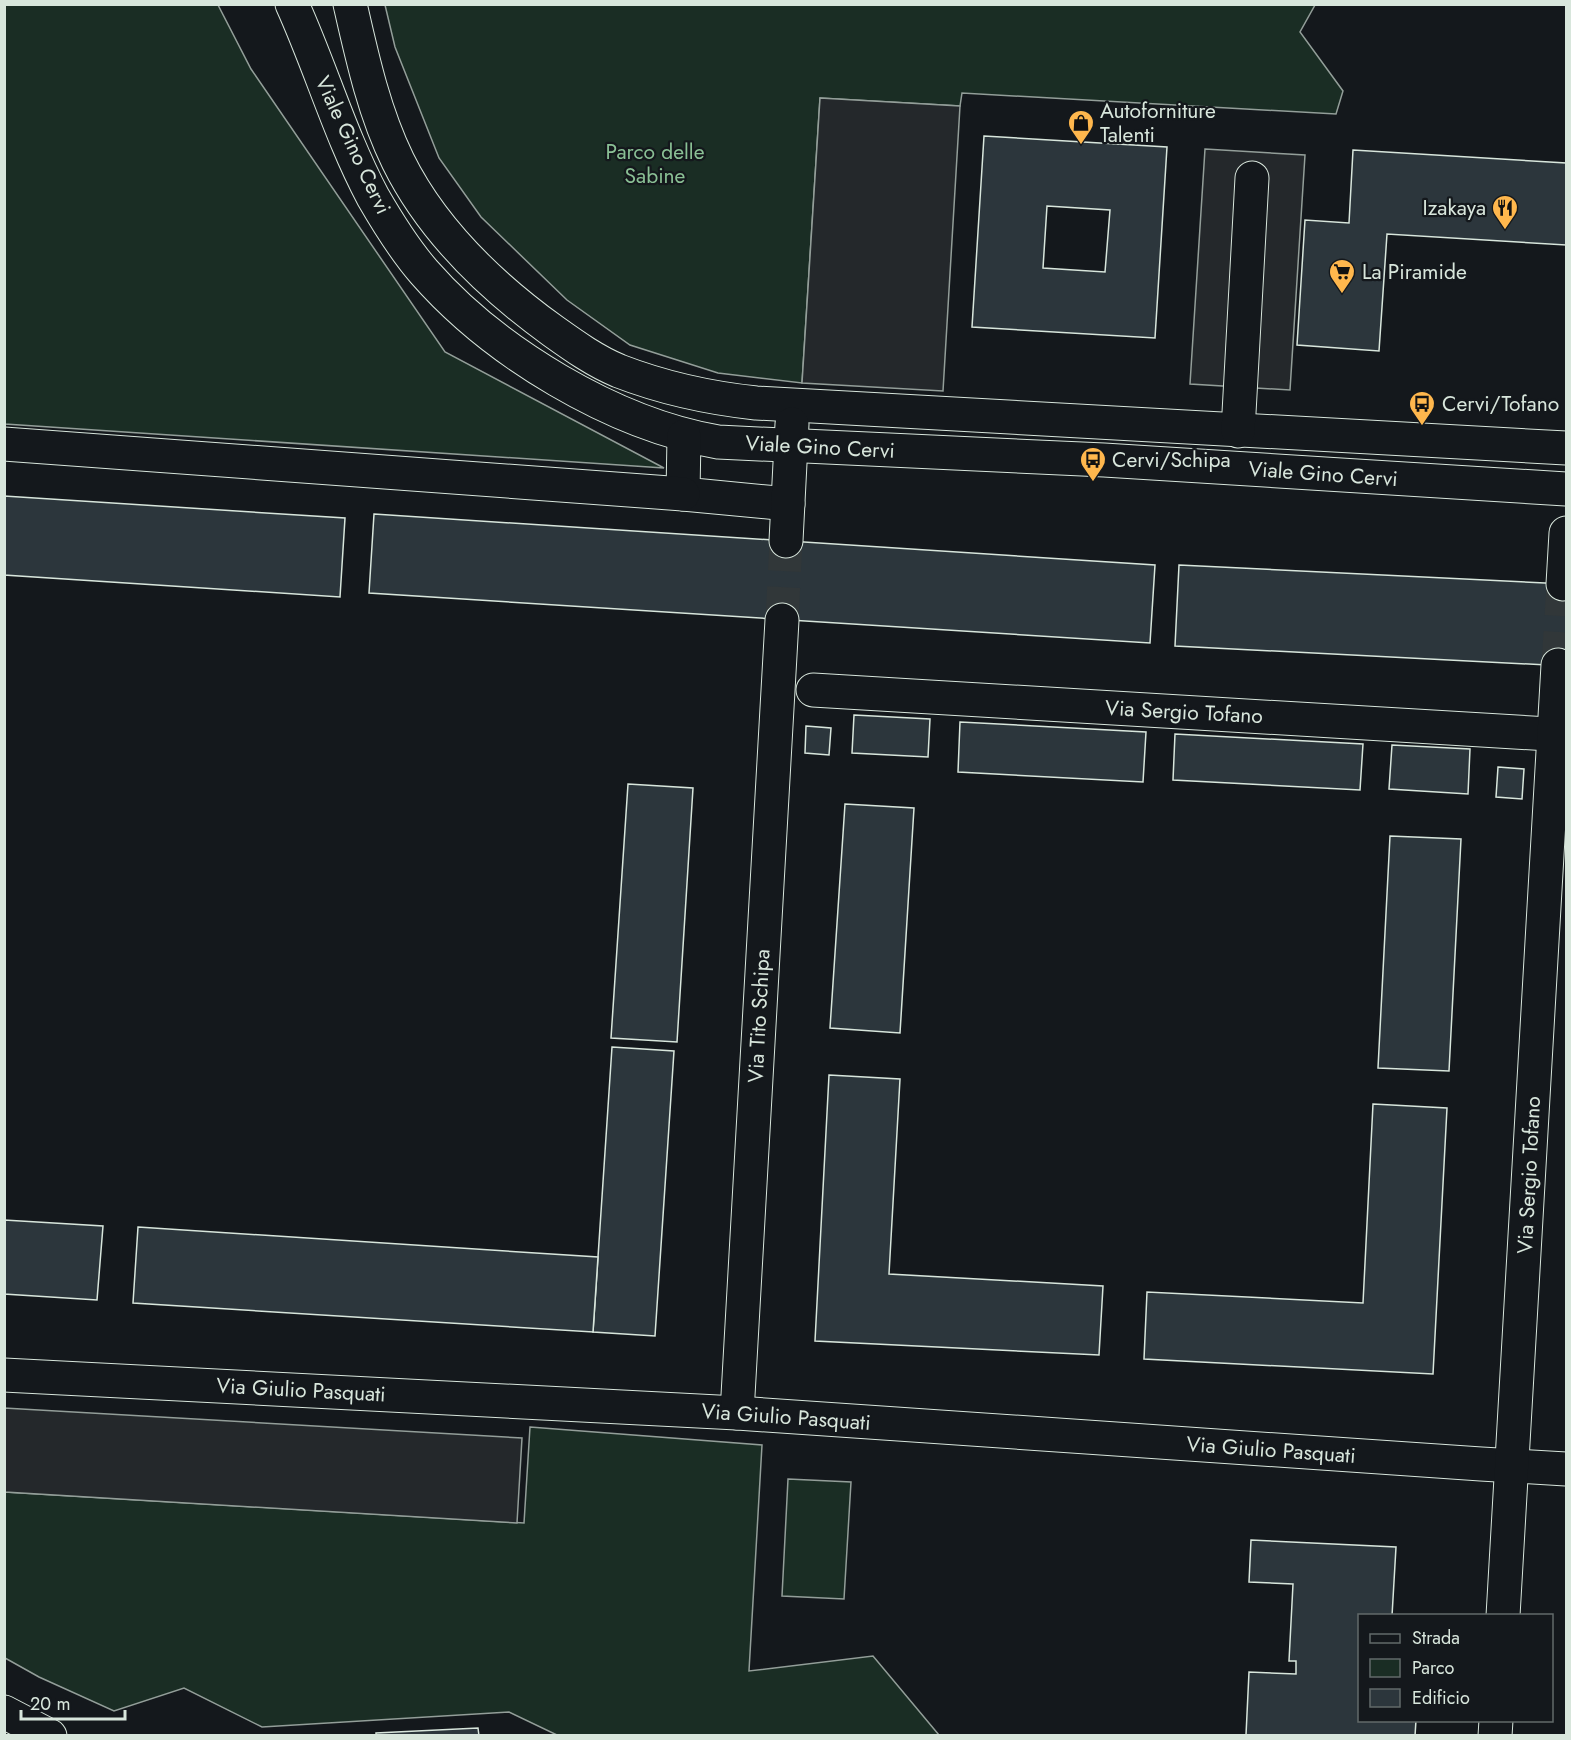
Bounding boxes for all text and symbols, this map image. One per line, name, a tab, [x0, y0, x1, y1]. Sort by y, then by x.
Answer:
street label: Viale Gino Cervi	[308, 71, 398, 219]
place label: Autoforniture Talenti	[1100, 96, 1216, 150]
shop icon: Autoforniture Talenti	[1066, 108, 1096, 146]
park label: Parco delle Sabine	[606, 137, 705, 191]
place label: Izakaya	[1423, 193, 1486, 223]
restaurant icon: Izakaya	[1490, 193, 1520, 231]
supermarket icon: La Piramide	[1327, 257, 1357, 295]
place label: La Piramide	[1362, 257, 1467, 287]
bus stop icon: Cervi/Tofano	[1407, 389, 1437, 427]
place label: Cervi/Tofano	[1442, 389, 1559, 419]
street label: Viale Gino Cervi	[745, 428, 895, 466]
bus stop icon: Cervi/Schipa	[1078, 445, 1108, 483]
place label: Cervi/Schipa	[1112, 445, 1231, 475]
street label: Viale Gino Cervi	[1247, 454, 1399, 494]
street label: Via Sergio Tofano	[1104, 693, 1264, 731]
street label: Via Tito Schipa	[741, 948, 777, 1084]
street label: Via Sergio Tofano	[1510, 1095, 1548, 1255]
street label: Via Giulio Pasquati	[216, 1371, 386, 1409]
street label: Via Giulio Pasquati	[700, 1396, 872, 1438]
street label: Via Giulio Pasquati	[1185, 1429, 1357, 1471]
legend	[1358, 1614, 1553, 1722]
text: Strada	[1412, 1625, 1460, 1651]
text: Parco	[1412, 1655, 1454, 1681]
scale bar	[21, 1683, 124, 1721]
text: Edificio	[1412, 1685, 1470, 1711]
text: 20 m	[30, 1691, 70, 1717]

